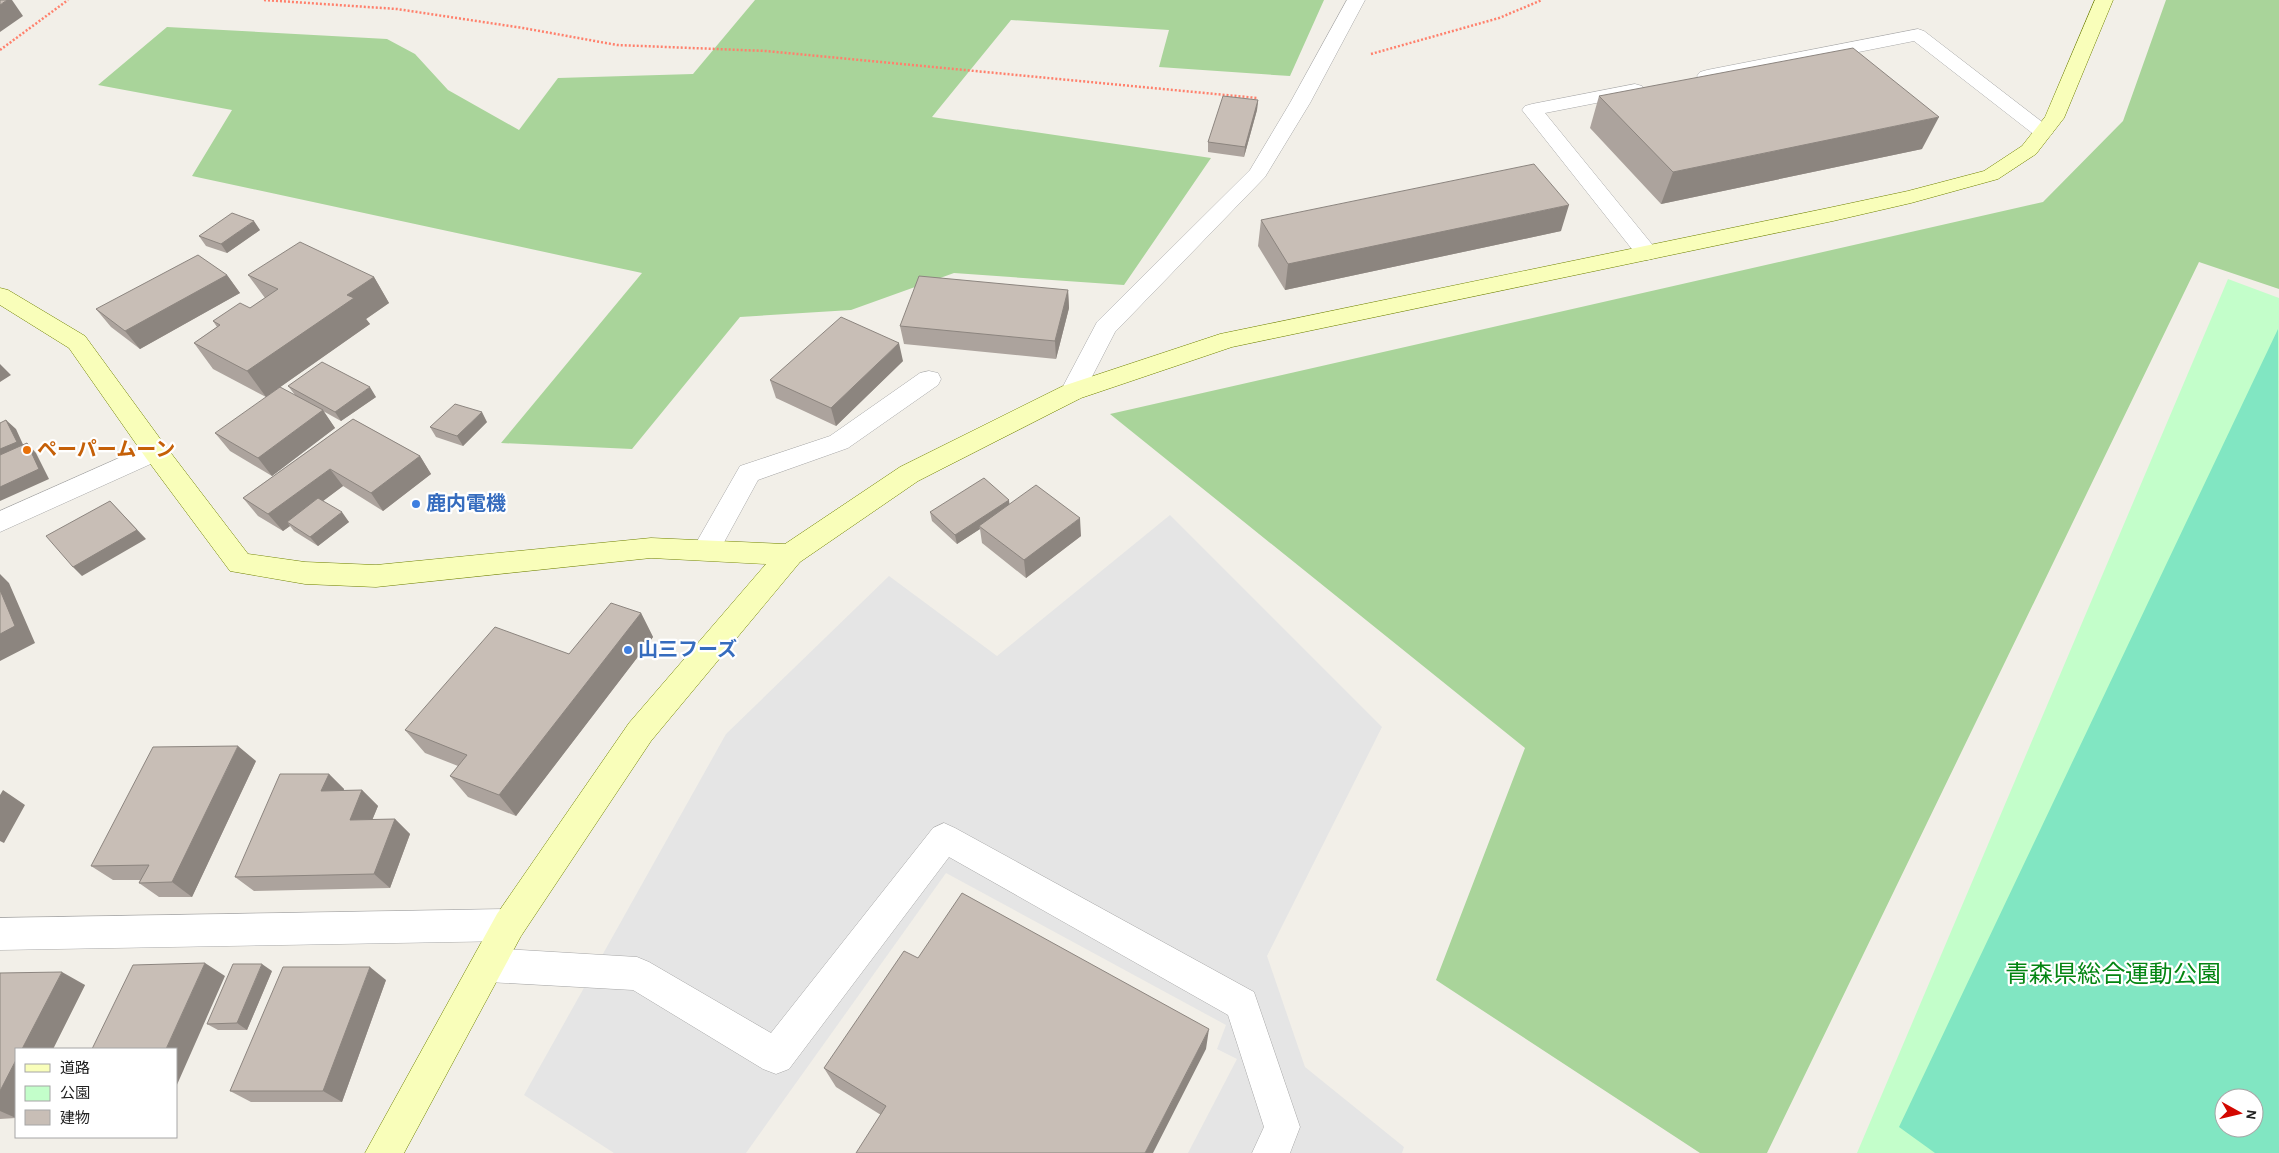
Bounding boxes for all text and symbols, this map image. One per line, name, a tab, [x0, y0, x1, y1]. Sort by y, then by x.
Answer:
place label: ペーパームーン	[37, 439, 175, 460]
marker: ペーパームーン	[21, 444, 33, 456]
place label: 鹿内電機	[426, 492, 506, 514]
marker: 鹿内電機	[410, 498, 422, 510]
place label: 山三フーズ	[638, 638, 737, 660]
marker: 山三フーズ	[622, 644, 634, 656]
park label: 青森県総合運動公園	[2005, 961, 2221, 987]
legend	[15, 1048, 178, 1138]
text: 道路	[60, 1060, 90, 1076]
text: 公園	[60, 1085, 90, 1101]
north arrow	[2214, 1088, 2264, 1138]
text: N	[2243, 1109, 2258, 1120]
text: 建物	[60, 1110, 90, 1126]

